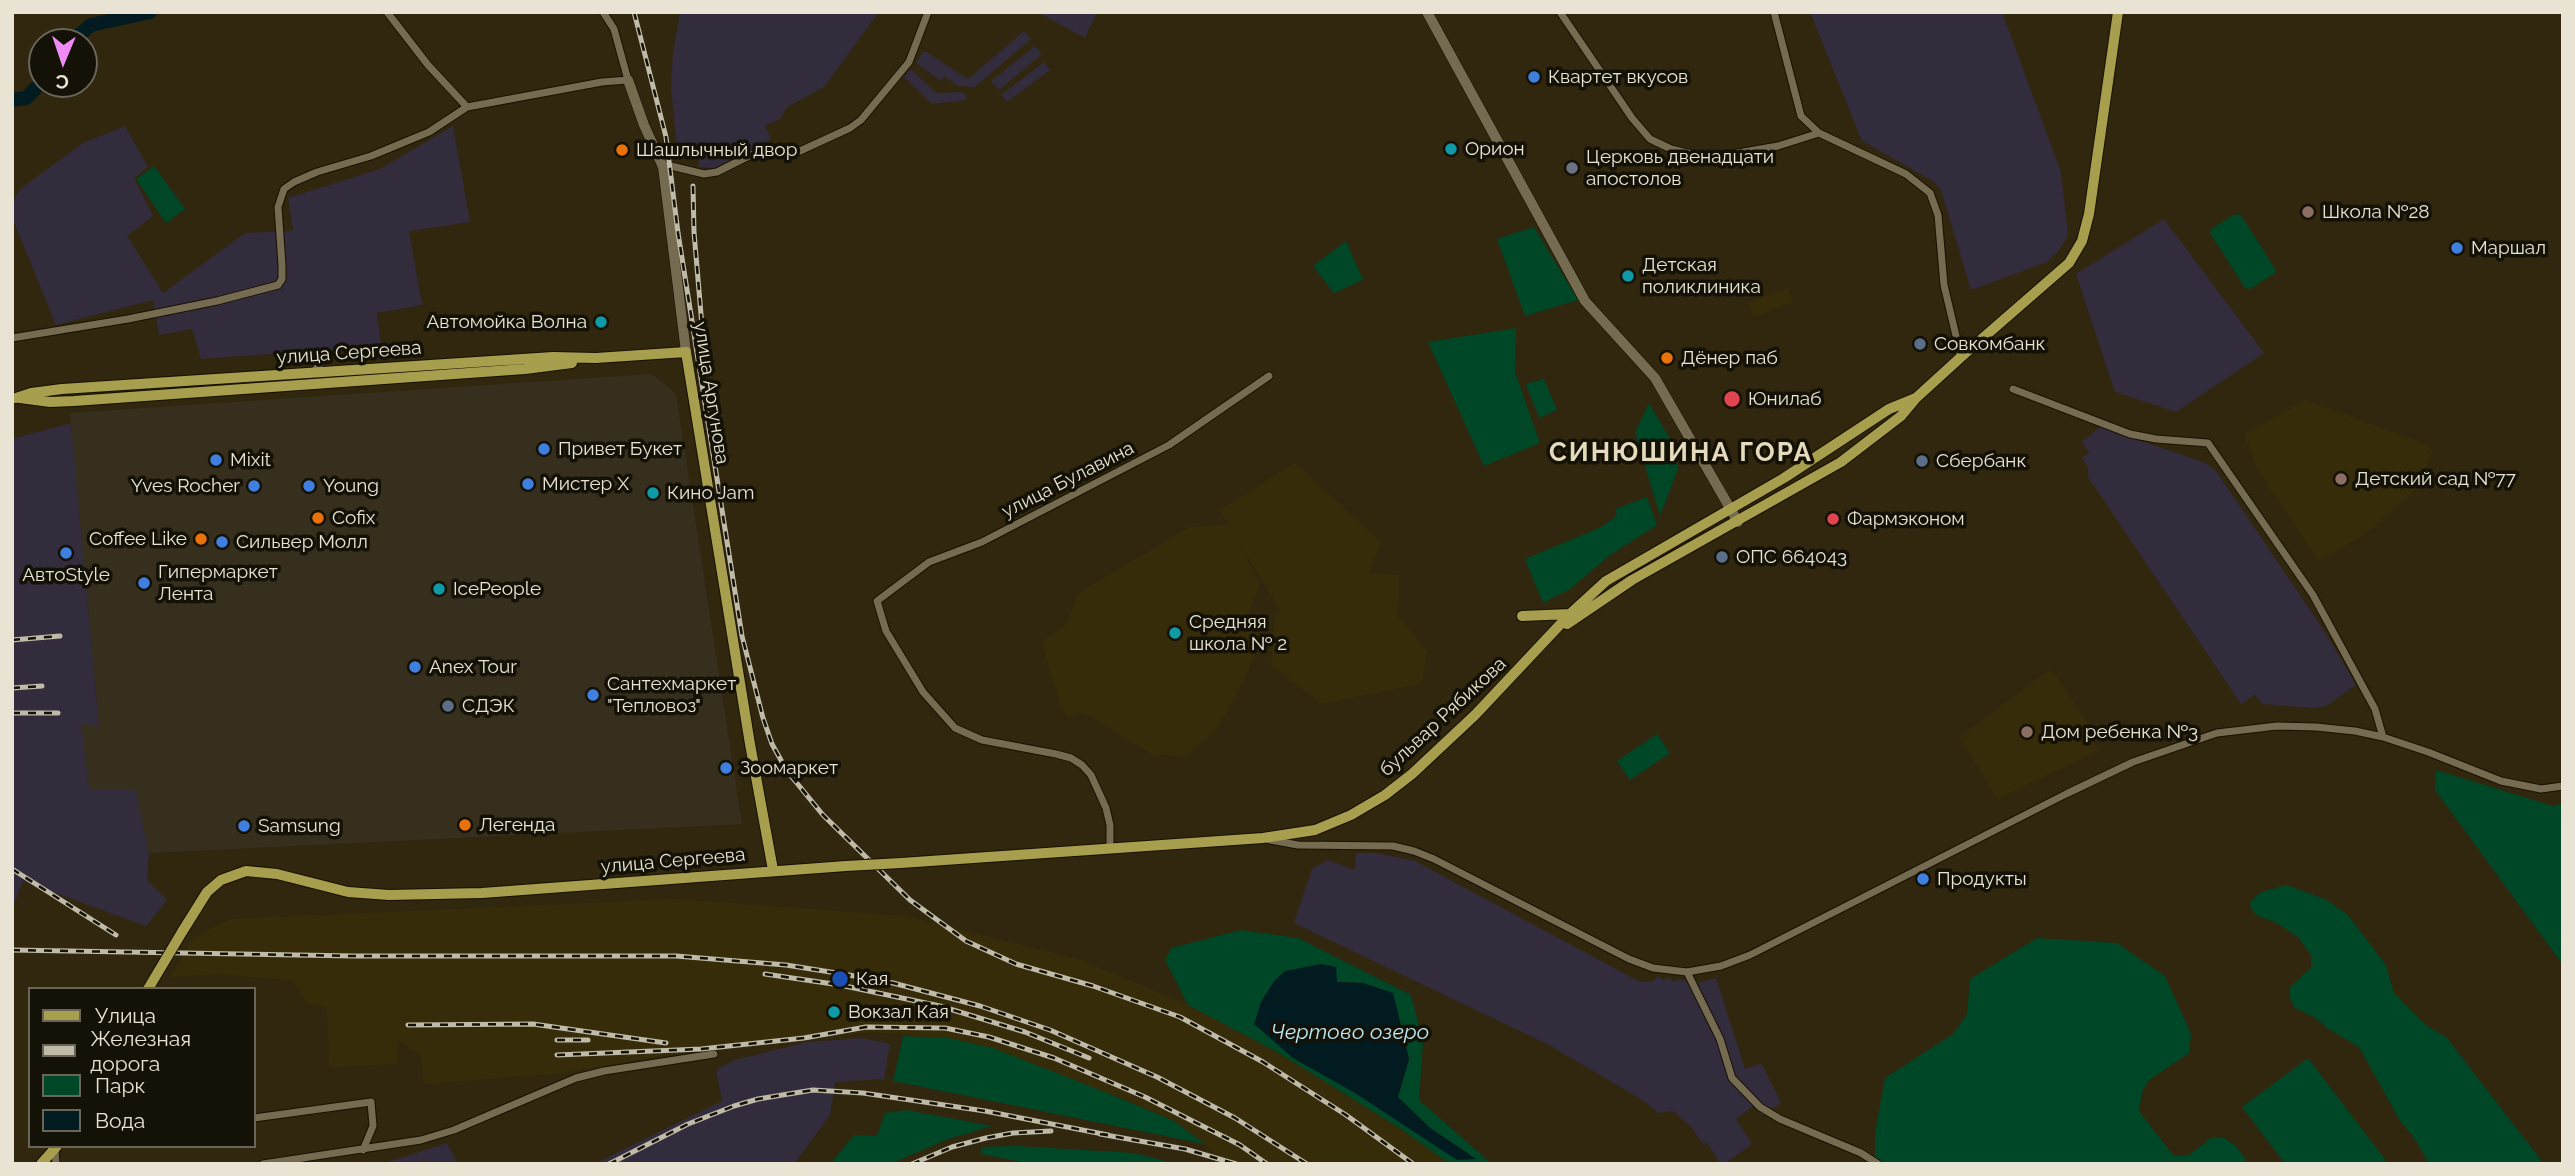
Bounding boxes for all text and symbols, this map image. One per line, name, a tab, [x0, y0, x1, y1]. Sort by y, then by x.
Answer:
north arrow	[28, 28, 98, 98]
place label: Квартет вкусов	[1548, 66, 1688, 88]
marker: Квартет вкусов	[1526, 69, 1542, 85]
text: С	[55, 71, 69, 93]
place label: Орион	[1465, 138, 1525, 160]
place label: Шашлычный двор	[636, 139, 797, 161]
marker: Орион	[1443, 141, 1459, 157]
marker: Шашлычный двор	[614, 142, 630, 158]
place label: Церковь двенадцати апостолов	[1586, 146, 1774, 190]
marker: Церковь двенадцати апостолов	[1564, 160, 1580, 176]
place label: Школа №28	[2322, 201, 2430, 223]
marker: Школа №28	[2300, 204, 2316, 220]
place label: Маршал	[2471, 237, 2546, 259]
marker: Маршал	[2449, 240, 2465, 256]
place label: Детская поликлиника	[1642, 254, 1761, 298]
marker: Детская поликлиника	[1620, 268, 1636, 284]
place label: Автомойка Волна	[426, 311, 587, 333]
marker: Автомойка Волна	[593, 314, 609, 330]
street label: улица Аргунова	[688, 320, 734, 466]
place label: Совкомбанк	[1934, 333, 2045, 355]
marker: Совкомбанк	[1912, 336, 1928, 352]
street label: улица Сергеева	[276, 337, 422, 369]
place label: Дёнер паб	[1681, 347, 1778, 369]
marker: Дёнер паб	[1659, 350, 1675, 366]
place label: Юнилаб	[1748, 388, 1822, 410]
marker: Юнилаб	[1722, 389, 1742, 409]
street label: улица Булавина	[998, 437, 1138, 523]
district label: СИНЮШИНА ГОРА	[1551, 437, 1811, 469]
place label: Привет Букет	[558, 438, 682, 460]
marker: Привет Букет	[536, 441, 552, 457]
place label: Mixit	[230, 449, 271, 471]
place label: Сбербанк	[1936, 450, 2026, 472]
marker: Mixit	[208, 452, 224, 468]
marker: Сбербанк	[1914, 453, 1930, 469]
place label: Детский сад №77	[2355, 468, 2516, 490]
marker: Детский сад №77	[2333, 471, 2349, 487]
place label: Мистер Х	[542, 473, 629, 495]
place label: Yves Rocher	[131, 475, 240, 497]
place label: Young	[323, 475, 379, 497]
marker: Мистер Х	[520, 476, 536, 492]
marker: Yves Rocher	[246, 478, 262, 494]
marker: Young	[301, 478, 317, 494]
place label: Кино Jam	[667, 482, 754, 504]
marker: Кино Jam	[645, 485, 661, 501]
place label: Cofix	[332, 507, 375, 529]
place label: Фармэконом	[1847, 508, 1965, 530]
marker: Cofix	[310, 510, 326, 526]
marker: Фармэконом	[1825, 511, 1841, 527]
place label: Coffee Like	[89, 528, 187, 550]
marker: Coffee Like	[193, 531, 209, 547]
place label: Сильвер Молл	[236, 531, 368, 553]
marker: Сильвер Молл	[214, 534, 230, 550]
marker: АвтоStyle	[58, 545, 74, 561]
place label: ОПС 664043	[1736, 546, 1847, 568]
marker: ОПС 664043	[1714, 549, 1730, 565]
place label: Гипермаркет Лента	[158, 561, 278, 605]
place label: АвтоStyle	[22, 564, 110, 586]
marker: Гипермаркет Лента	[136, 575, 152, 591]
place label: IcePeople	[453, 578, 541, 600]
marker: IcePeople	[431, 581, 447, 597]
place label: Средняя школа № 2	[1189, 611, 1287, 655]
marker: Средняя школа № 2	[1167, 625, 1183, 641]
street label: бульвар Рябикова	[1375, 653, 1511, 781]
place label: Anex Tour	[429, 656, 517, 678]
marker: Anex Tour	[407, 659, 423, 675]
place label: Сантехмаркет "Тепловоз"	[607, 673, 736, 717]
marker: Сантехмаркет "Тепловоз"	[585, 687, 601, 703]
place label: СДЭК	[462, 695, 515, 717]
marker: СДЭК	[440, 698, 456, 714]
place label: Дом ребенка №3	[2041, 721, 2198, 743]
marker: Дом ребенка №3	[2019, 724, 2035, 740]
place label: Зоомаркет	[740, 757, 838, 779]
marker: Зоомаркет	[718, 760, 734, 776]
place label: Легенда	[479, 814, 555, 836]
place label: Samsung	[258, 815, 341, 837]
marker: Легенда	[457, 817, 473, 833]
marker: Samsung	[236, 818, 252, 834]
street label: улица Сергеева	[600, 843, 746, 879]
place label: Продукты	[1937, 868, 2027, 890]
marker: Продукты	[1915, 871, 1931, 887]
place label: Кая	[856, 968, 888, 990]
marker: Кая	[830, 969, 850, 989]
legend	[28, 987, 256, 1148]
place label: Вокзал Кая	[848, 1001, 949, 1023]
text: Улица	[95, 1003, 156, 1028]
marker: Вокзал Кая	[826, 1004, 842, 1020]
water label: Чертово озеро	[1271, 1020, 1429, 1046]
text: Железная дорога	[90, 1026, 191, 1076]
text: Парк	[95, 1073, 145, 1098]
text: Вода	[95, 1108, 145, 1133]

